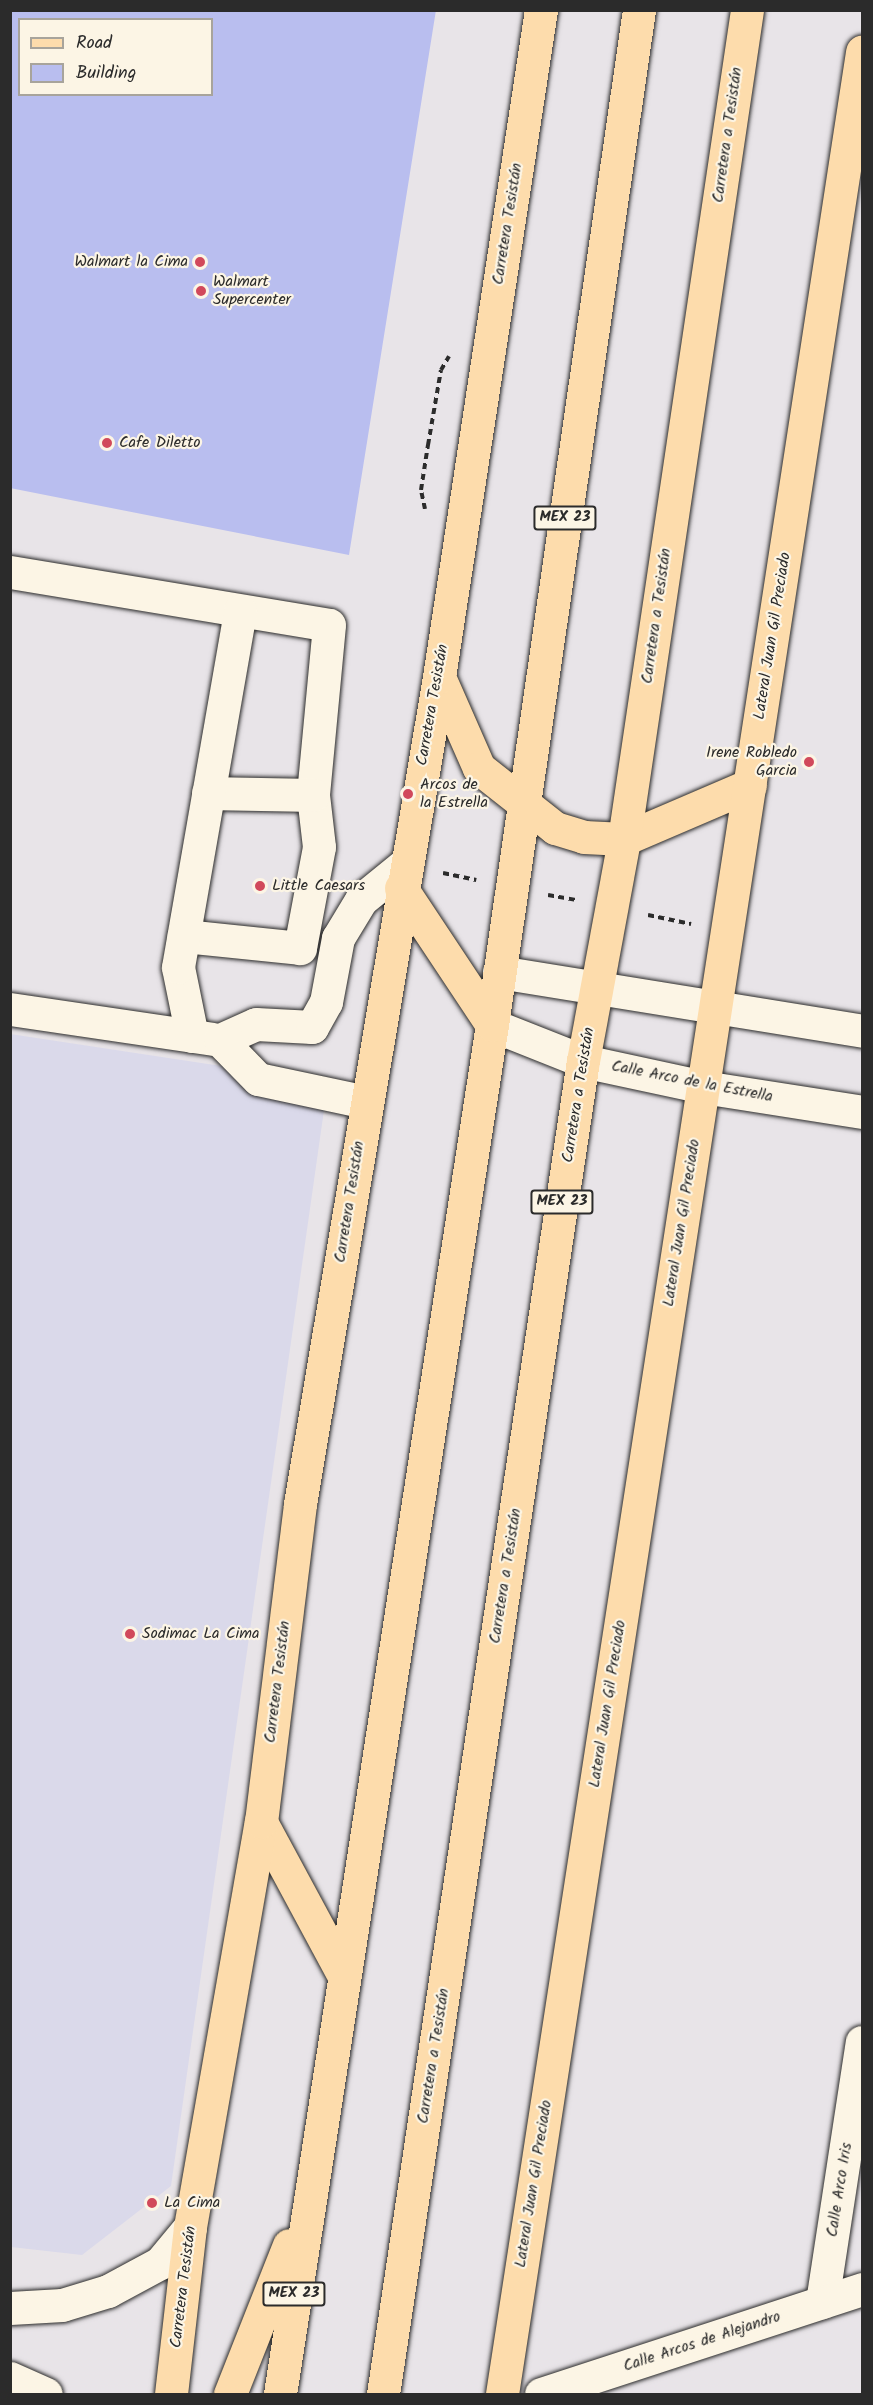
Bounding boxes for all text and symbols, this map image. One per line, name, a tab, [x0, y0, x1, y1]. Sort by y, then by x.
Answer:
legend	[18, 18, 213, 96]
text: Road	[76, 29, 112, 58]
text: Building	[76, 59, 136, 88]
street label: Carretera a Tesistán	[709, 66, 747, 204]
street label: Carretera Tesistán	[489, 162, 527, 286]
place label: Walmart la Cima	[74, 252, 188, 272]
marker: Walmart la Cima	[193, 255, 207, 269]
place label: Walmart Supercenter	[213, 272, 291, 310]
marker: Walmart Supercenter	[194, 284, 208, 298]
place label: Cafe Diletto	[119, 433, 201, 453]
marker: Cafe Diletto	[100, 436, 114, 450]
road number: MEX 23	[532, 506, 598, 530]
street label: Carretera a Tesistán	[638, 547, 676, 685]
street label: Lateral Juan Gil Preciado	[750, 551, 796, 721]
street label: Carretera Tesistán	[413, 643, 453, 767]
place label: Irene Robledo Garcia	[706, 743, 797, 781]
marker: Irene Robledo Garcia	[802, 755, 816, 769]
place label: Arcos de la Estrella	[420, 775, 488, 813]
marker: Arcos de la Estrella	[401, 787, 415, 801]
place label: Little Caesars	[272, 876, 365, 896]
marker: Little Caesars	[253, 879, 267, 893]
street label: Carretera a Tesistán	[559, 1026, 599, 1164]
street label: Calle Arco de la Estrella	[610, 1057, 774, 1107]
street label: Lateral Juan Gil Preciado	[659, 1138, 705, 1308]
street label: Carretera Tesistán	[331, 1140, 369, 1264]
road number: MEX 23	[529, 1190, 595, 1214]
street label: Carretera a Tesistán	[486, 1507, 526, 1645]
street label: Lateral Juan Gil Preciado	[585, 1619, 631, 1789]
street label: Carretera Tesistán	[261, 1620, 295, 1744]
place label: Sodimac La Cima	[142, 1624, 260, 1644]
marker: Sodimac La Cima	[123, 1627, 137, 1641]
street label: Carretera a Tesistán	[414, 1987, 454, 2125]
street label: Lateral Juan Gil Preciado	[511, 2099, 557, 2269]
street label: Calle Arco Iris	[823, 2141, 857, 2239]
place label: La Cima	[164, 2193, 220, 2213]
marker: La Cima	[145, 2196, 159, 2210]
street label: Carretera Tesistán	[167, 2225, 201, 2349]
road number: MEX 23	[261, 2282, 327, 2306]
street label: Calle Arcos de Alejandro	[621, 2307, 783, 2377]

